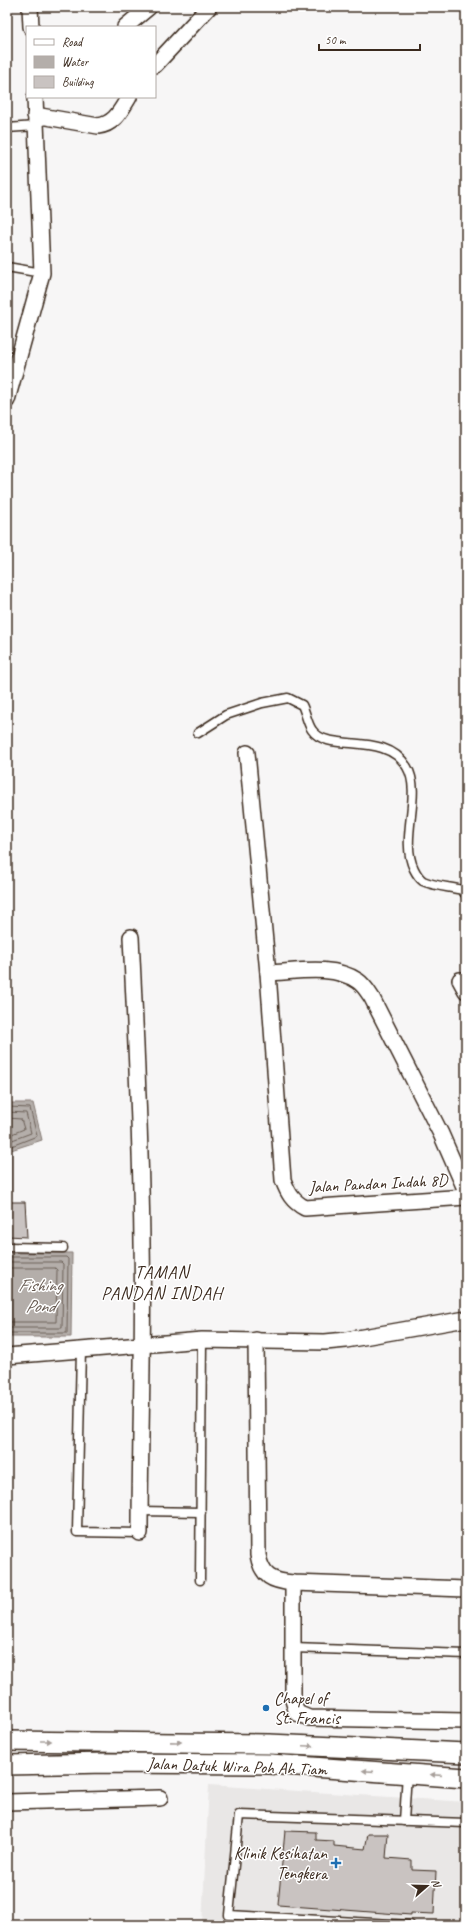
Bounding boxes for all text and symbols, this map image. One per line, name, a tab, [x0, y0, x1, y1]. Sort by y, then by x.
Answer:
legend	[26, 26, 156, 98]
scale bar	[319, 26, 420, 52]
text: 50 m	[325, 32, 347, 48]
text: Road	[62, 34, 84, 50]
text: Water	[62, 54, 90, 70]
text: Building	[62, 74, 94, 90]
street label: Jalan Pandan Indah 8D	[307, 1169, 450, 1198]
district label: TAMAN PANDAN INDAH	[101, 1261, 225, 1304]
water label: Fishing Pond	[18, 1274, 65, 1317]
place label: Chapel of St. Francis	[274, 1688, 342, 1729]
marker: Chapel of St. Francis	[261, 1703, 271, 1713]
one-way arrow	[40, 1738, 53, 1744]
one-way arrow	[170, 1739, 183, 1745]
one-way arrow	[302, 1742, 314, 1749]
street label: Jalan Datuk Wira Poh Ah Tiam	[146, 1753, 329, 1780]
one-way arrow	[362, 1767, 374, 1774]
one-way arrow	[430, 1772, 442, 1779]
place label: Klinik Kesihatan Tengkera	[234, 1843, 329, 1884]
marker: Klinik Kesihatan Tengkera	[330, 1857, 342, 1869]
north arrow	[407, 1866, 447, 1906]
text: N	[429, 1877, 445, 1890]

